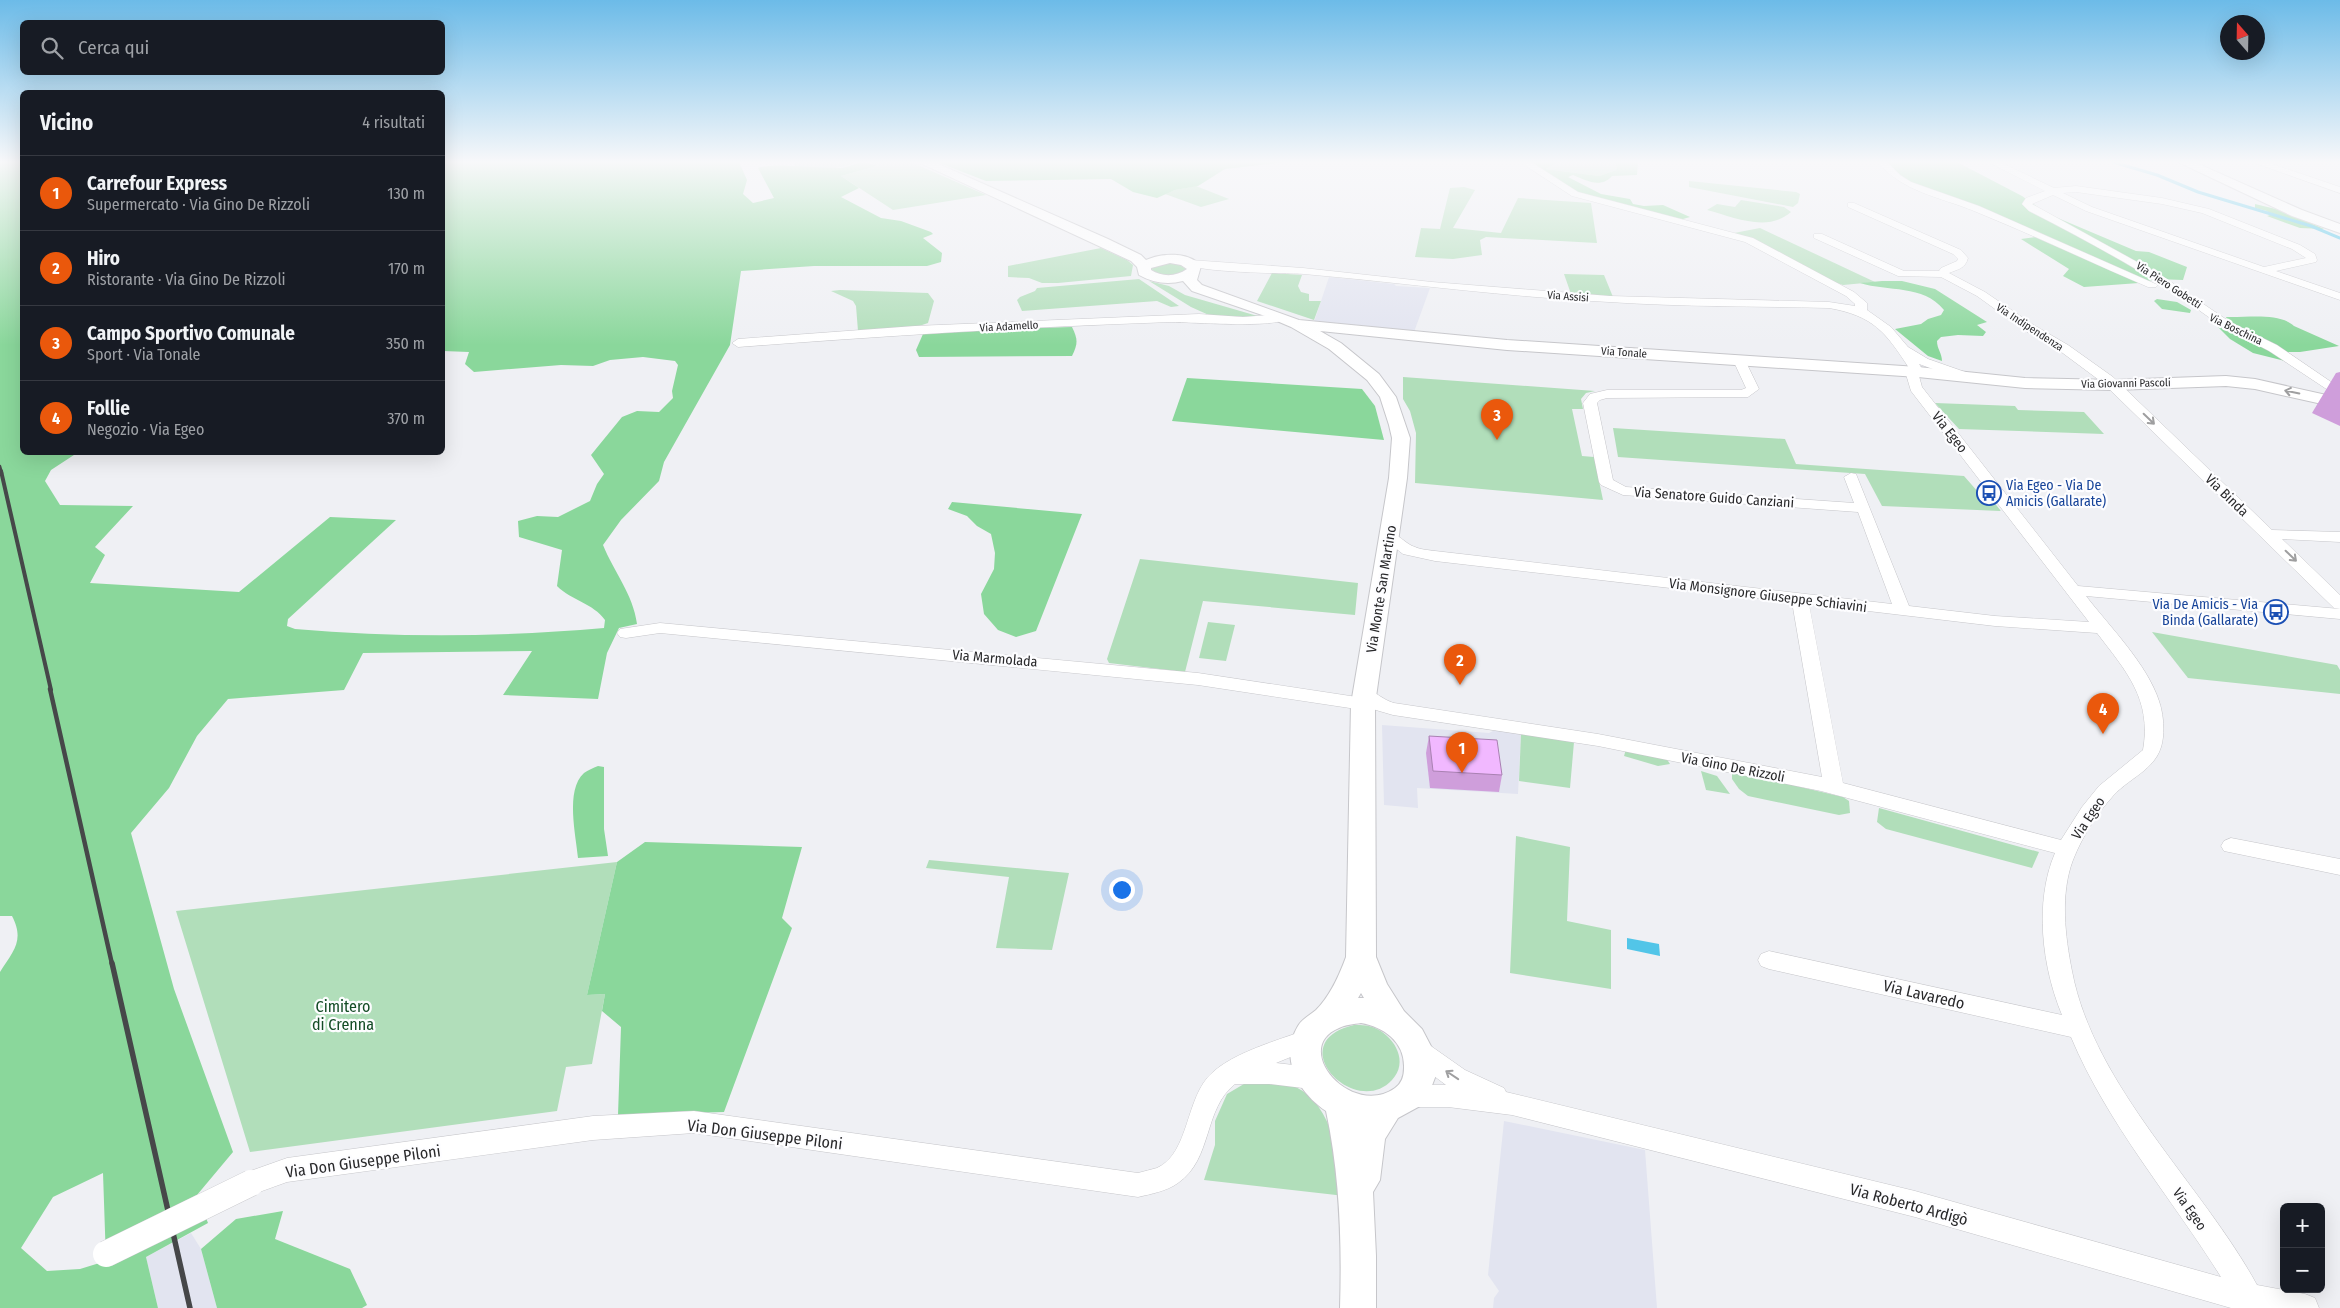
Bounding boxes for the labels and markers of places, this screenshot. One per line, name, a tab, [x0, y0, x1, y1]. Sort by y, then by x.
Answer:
pin: 3	[1481, 399, 1513, 440]
place label: Via Egeo - Via De Amicis (Gallarate)	[2006, 477, 2106, 510]
bus stop icon: Via Egeo - Via De Amicis (Gallarate)	[1976, 480, 2002, 506]
place label: Via De Amicis - Via Binda (Gallarate)	[2152, 596, 2258, 629]
bus stop icon: Via De Amicis - Via Binda (Gallarate)	[2263, 599, 2289, 625]
pin: 2	[1444, 644, 1476, 685]
pin: 4	[2087, 693, 2119, 734]
pin: 1	[1446, 732, 1478, 773]

